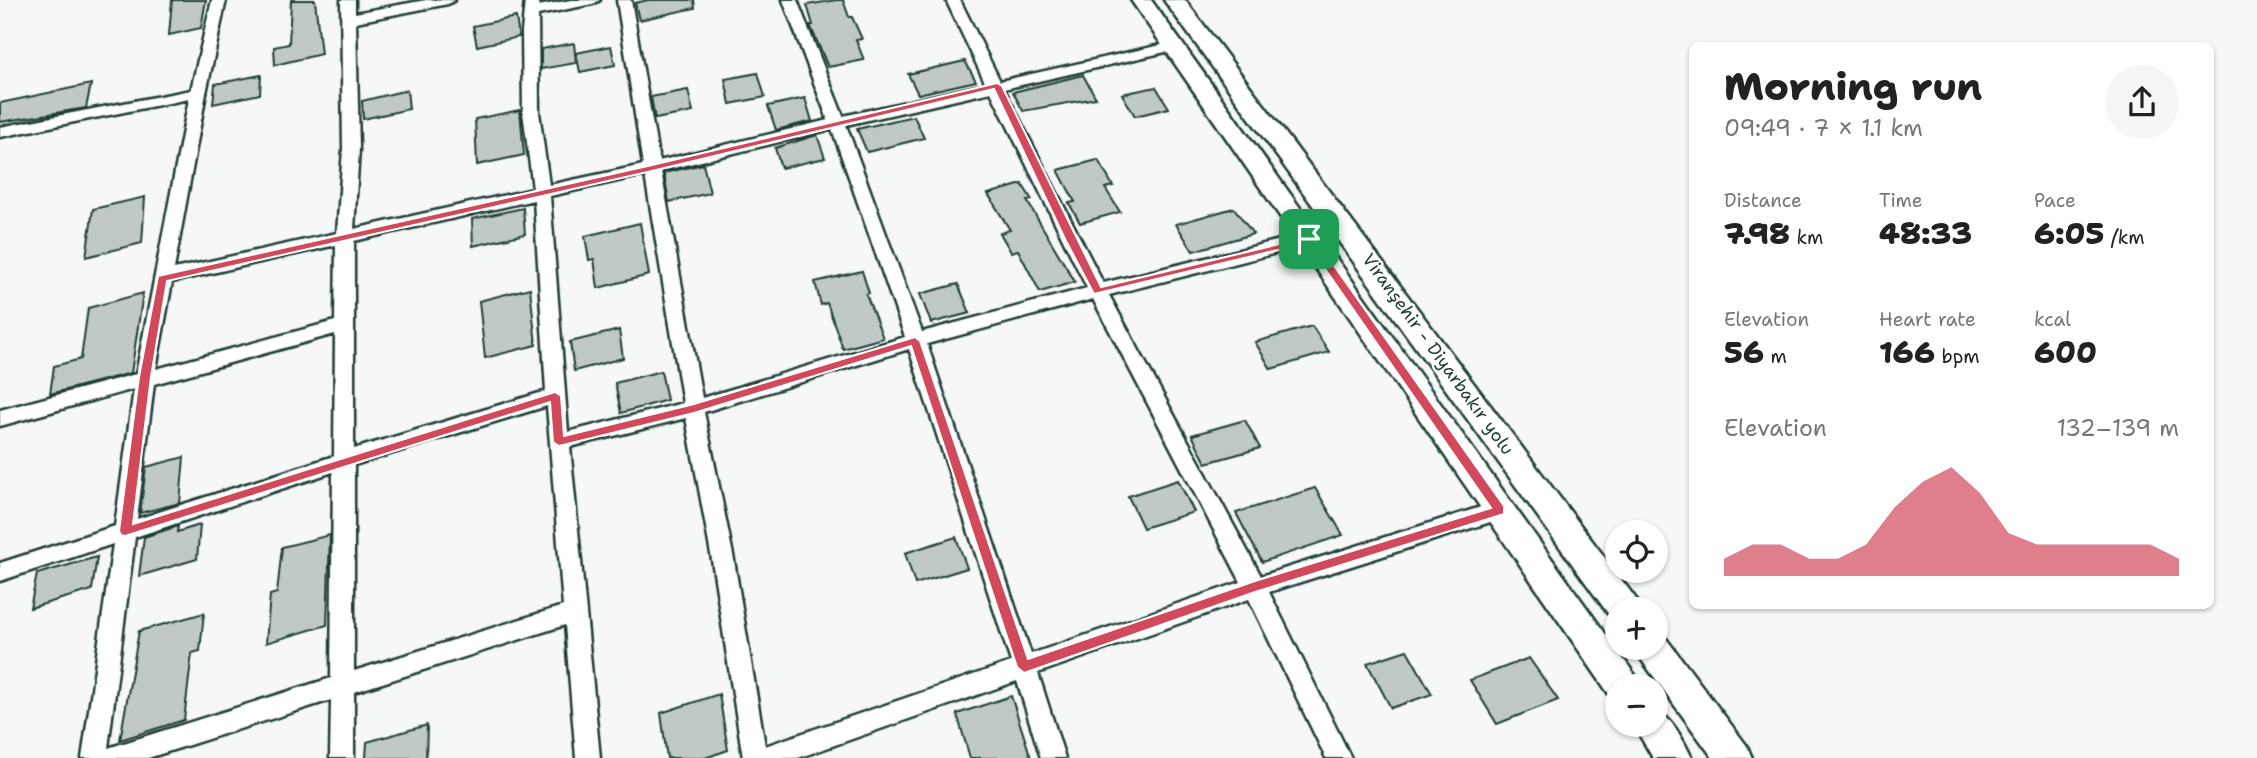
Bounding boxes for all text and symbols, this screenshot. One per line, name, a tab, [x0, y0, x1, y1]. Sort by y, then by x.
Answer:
text: Morning run	[1724, 61, 1982, 112]
button: share	[2105, 65, 2179, 139]
text: 09:49 · 7 × 1.1 km	[1724, 113, 1923, 143]
text: Distance	[1724, 188, 1802, 213]
text: Time	[1879, 188, 1923, 213]
text: Pace	[2034, 188, 2076, 213]
pin	[1279, 209, 1339, 269]
text: 7.98	[1724, 213, 1790, 254]
text: 48:33	[1879, 213, 1972, 254]
text: 6:05	[2034, 213, 2104, 254]
icon: arrive	[1290, 220, 1328, 258]
text: km	[1790, 225, 1823, 250]
text: /km	[2104, 225, 2145, 250]
street label: Viranşehir - Diyarbakır yolu	[1357, 248, 1519, 460]
text: Elevation	[1724, 307, 1809, 332]
text: Heart rate	[1879, 307, 1976, 332]
text: kcal	[2034, 307, 2071, 332]
text: 56	[1724, 332, 1764, 373]
text: 166	[1879, 332, 1935, 373]
text: 600	[2034, 332, 2097, 373]
text: m	[1764, 344, 1787, 369]
text: bpm	[1935, 344, 1980, 369]
text: Elevation	[1724, 413, 1827, 443]
text: 132–139 m	[2057, 413, 2179, 443]
map controls	[1605, 520, 1668, 737]
button: locate	[1605, 520, 1668, 583]
button: +	[1605, 597, 1668, 660]
button: −	[1605, 674, 1668, 737]

